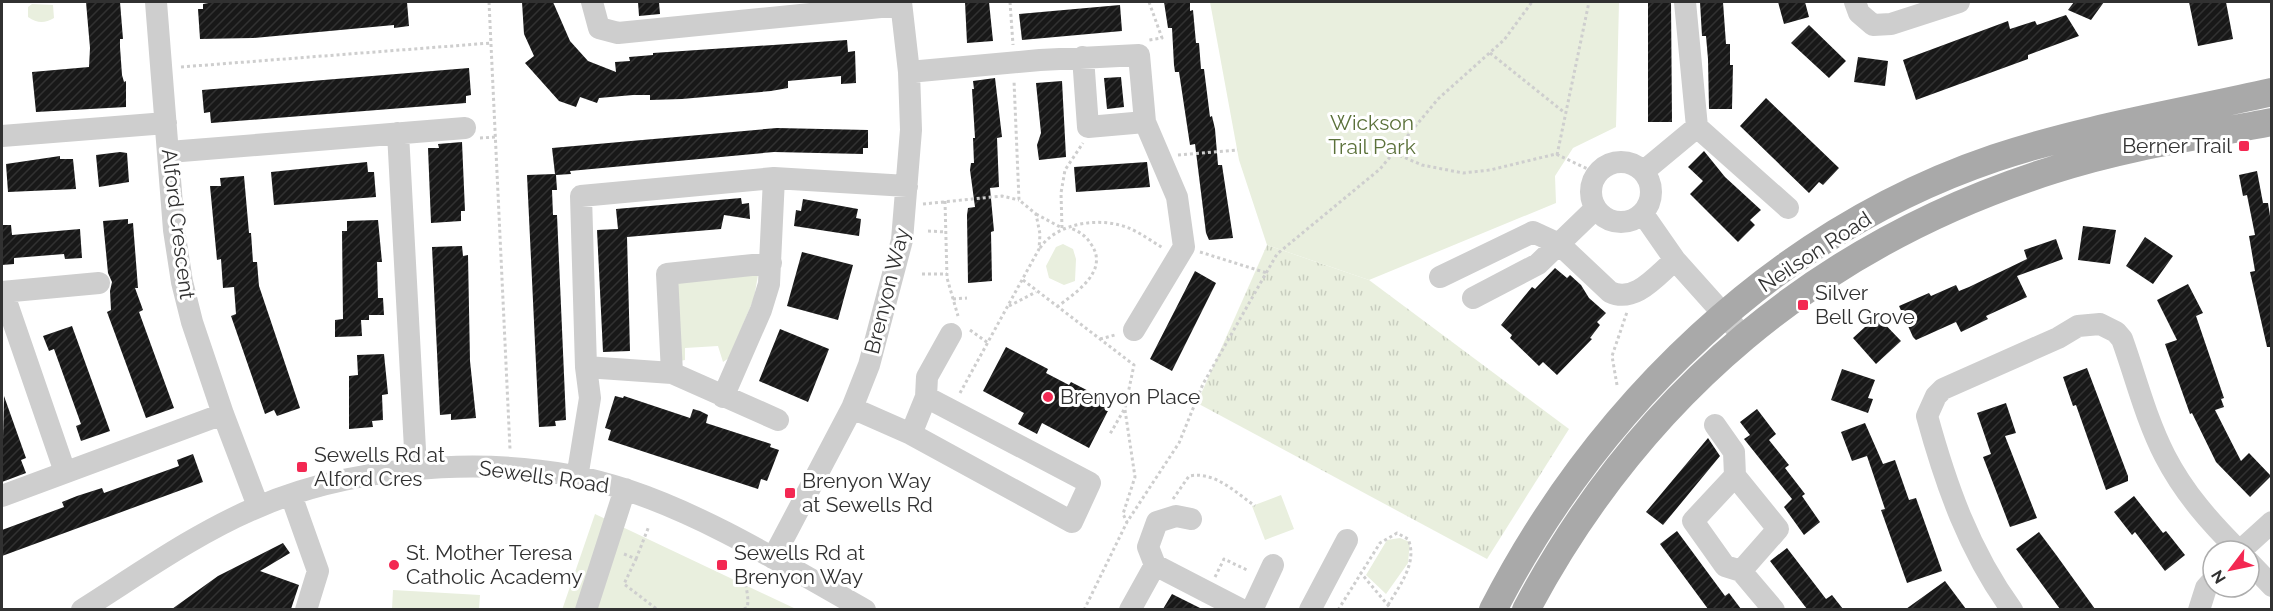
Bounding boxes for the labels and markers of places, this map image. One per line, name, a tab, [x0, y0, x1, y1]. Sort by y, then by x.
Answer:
place label: Berner Trail	[2122, 133, 2232, 158]
marker: Berner Trail	[2237, 139, 2251, 153]
place label: Silver Bell Grove	[1815, 280, 1915, 329]
marker: Silver Bell Grove	[1796, 298, 1810, 312]
place label: Brenyon Place	[1060, 384, 1200, 409]
marker: Brenyon Place	[1041, 390, 1055, 404]
place label: Sewells Rd at Alford Cres	[314, 442, 445, 491]
marker: Sewells Rd at Alford Cres	[295, 460, 309, 474]
place label: Brenyon Way at Sewells Rd	[802, 468, 933, 517]
marker: Brenyon Way at Sewells Rd	[783, 486, 797, 500]
place label: St. Mother Teresa Catholic Academy	[406, 540, 583, 589]
place label: Sewells Rd at Brenyon Way	[734, 540, 865, 589]
marker: St. Mother Teresa Catholic Academy	[387, 558, 401, 572]
marker: Sewells Rd at Brenyon Way	[715, 558, 729, 572]

